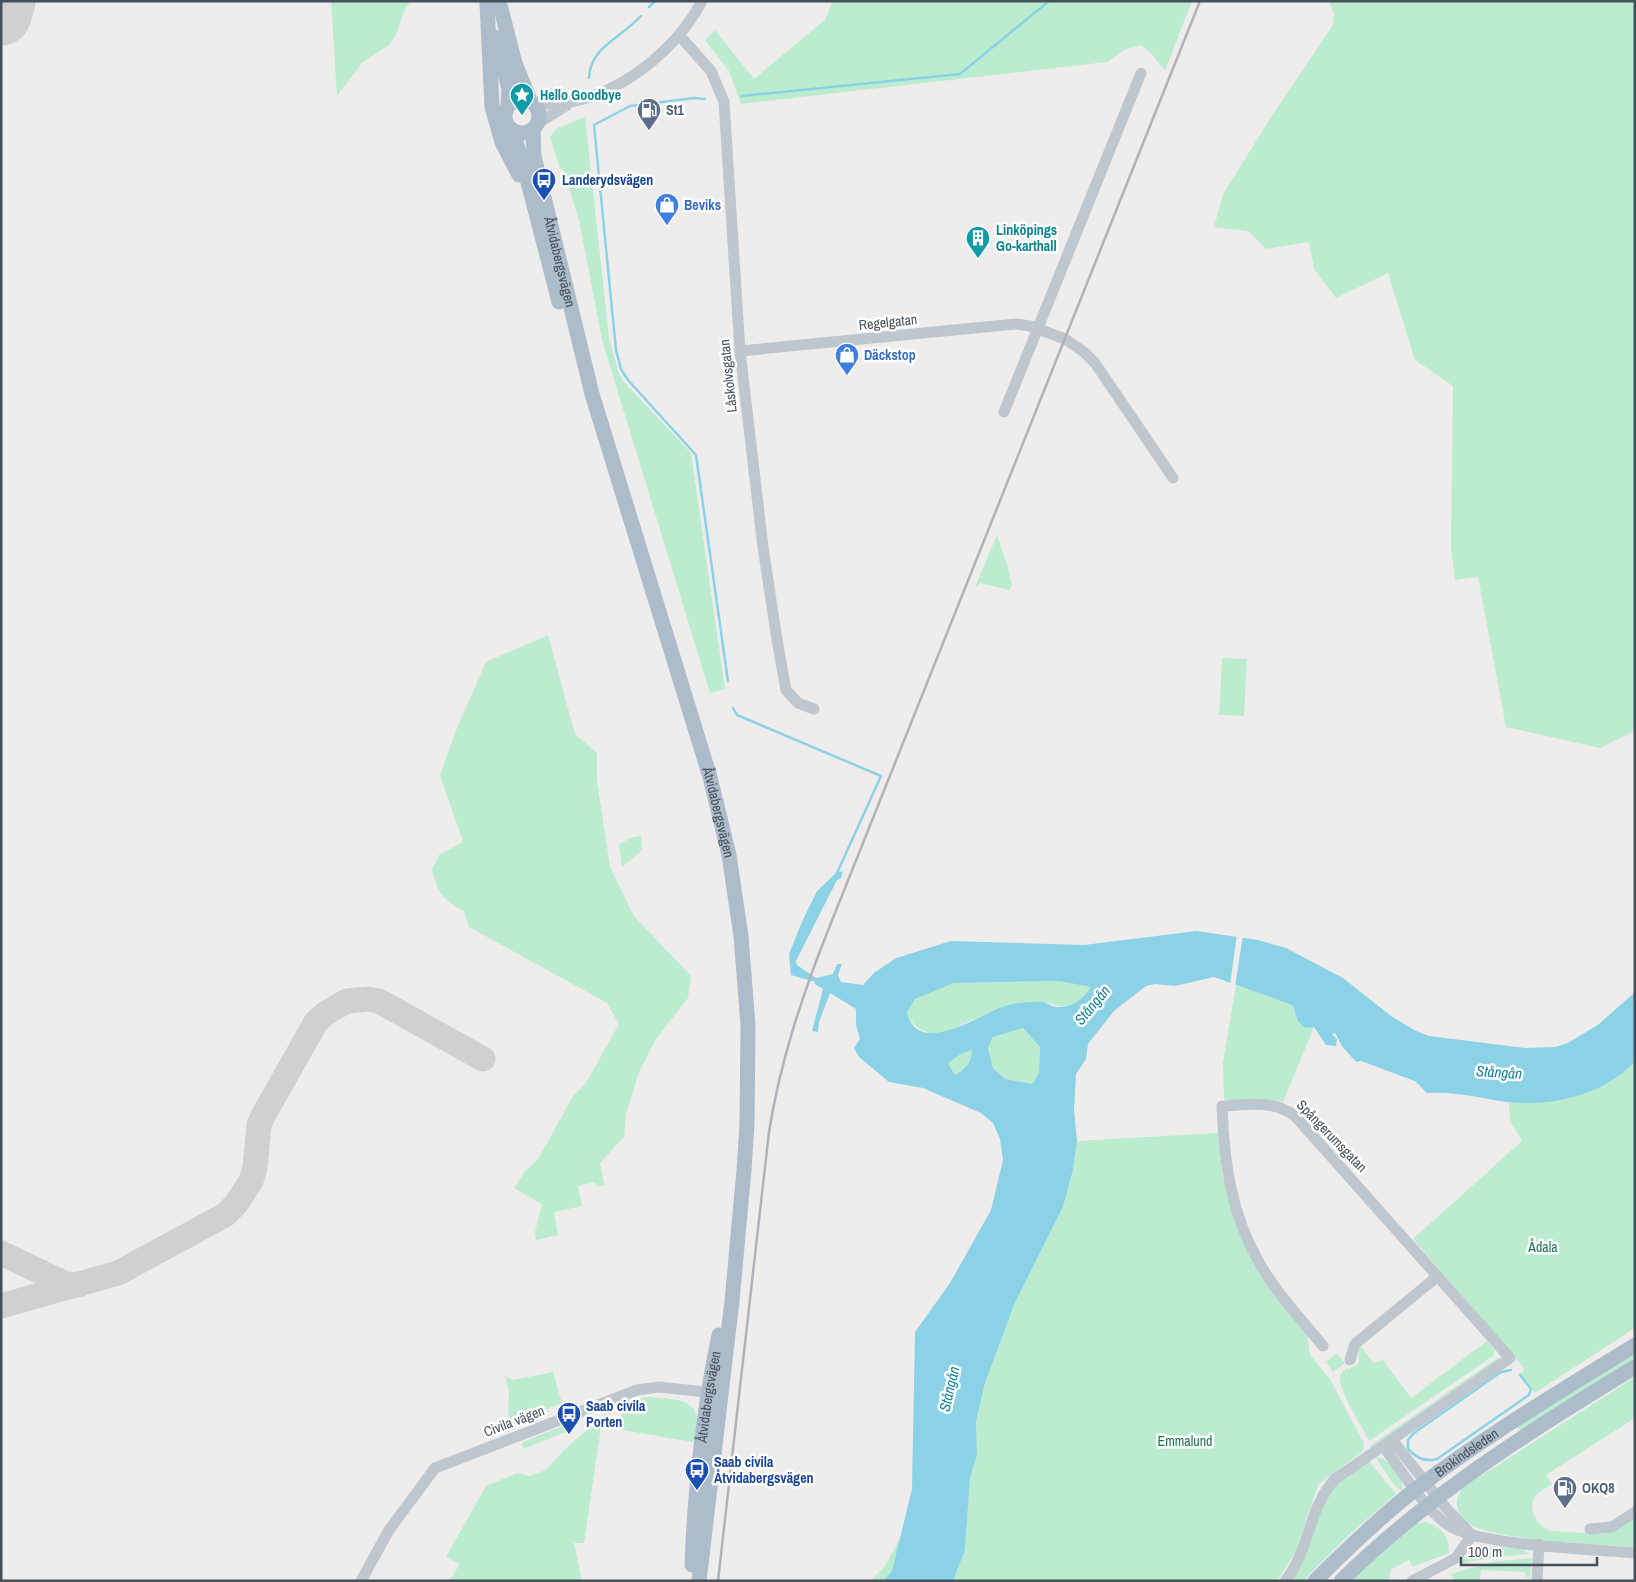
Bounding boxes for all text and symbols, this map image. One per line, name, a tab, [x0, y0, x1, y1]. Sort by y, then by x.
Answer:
place icon: Hello Goodbye	[509, 82, 535, 116]
place label: Hello Goodbye	[540, 86, 621, 104]
fuel station icon: St1	[636, 97, 662, 131]
place label: St1	[666, 101, 684, 119]
bus stop icon: Landerydsvägen	[531, 167, 557, 201]
place label: Landerydsvägen	[562, 171, 653, 189]
shop icon: Beviks	[654, 192, 680, 226]
place label: Beviks	[684, 196, 721, 214]
street label: Åtvidabergsvägen	[540, 214, 580, 309]
place label: Linköpings Go-karthall	[996, 221, 1057, 255]
building icon: Linköpings Go-karthall	[965, 225, 991, 259]
street label: Regelgatan	[858, 310, 918, 334]
street label: Låskolvsgatan	[715, 339, 741, 413]
shop icon: Däckstop	[834, 342, 860, 376]
place label: Däckstop	[864, 346, 916, 364]
street label: Åtvidabergsvägen	[698, 764, 738, 859]
water label: Stångån	[1069, 981, 1115, 1029]
water label: Stångån	[1475, 1060, 1523, 1084]
street label: Spångerumsgatan	[1293, 1096, 1371, 1176]
park label: Ådala	[1527, 1238, 1558, 1256]
street label: Åtvidabergsvägen	[692, 1349, 725, 1445]
water label: Stångån	[934, 1364, 964, 1414]
place label: Saab civila Porten	[586, 1397, 646, 1431]
street label: Civila vägen	[481, 1401, 547, 1441]
bus stop icon: Saab civila Porten	[556, 1401, 582, 1435]
street label: Brokindsleden	[1431, 1424, 1502, 1481]
park label: Emmalund	[1158, 1432, 1212, 1450]
place label: Saab civila Åtvidabergsvägen	[714, 1453, 814, 1487]
bus stop icon: Saab civila Åtvidabergsvägen	[684, 1457, 710, 1491]
fuel station icon: OKQ8	[1552, 1475, 1578, 1509]
place label: OKQ8	[1582, 1479, 1615, 1497]
scale bar	[1461, 1534, 1597, 1566]
text: 100 m	[1468, 1541, 1502, 1562]

